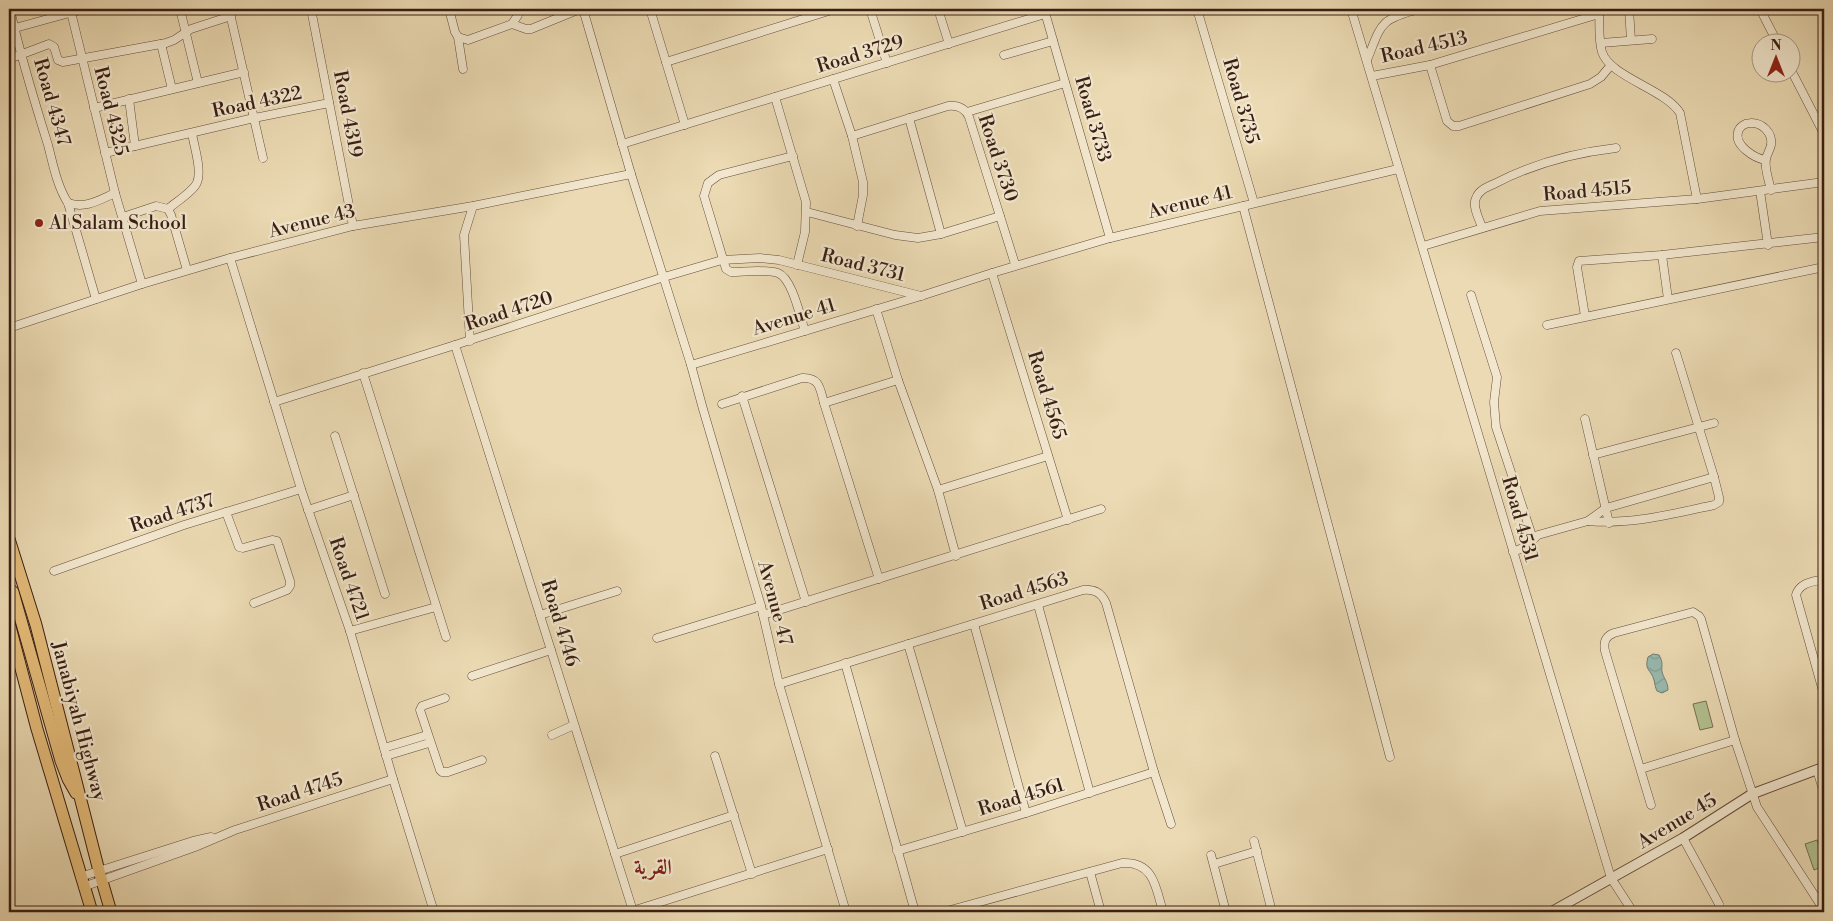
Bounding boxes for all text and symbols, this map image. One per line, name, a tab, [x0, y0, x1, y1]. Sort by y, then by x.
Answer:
street label: Road 4513	[1378, 25, 1470, 69]
street label: Road 3729	[814, 29, 906, 79]
north arrow	[1750, 32, 1800, 82]
text: N	[1770, 37, 1782, 55]
street label: Road 4347	[28, 55, 76, 149]
street label: Road 3735	[1217, 55, 1265, 147]
street label: Road 4325	[88, 64, 134, 158]
street label: Road 4319	[328, 68, 368, 160]
street label: Road 3733	[1069, 73, 1117, 165]
street label: Road 4322	[210, 81, 304, 123]
street label: Road 3730	[973, 111, 1023, 205]
street label: Road 4515	[1542, 175, 1632, 207]
street label: Avenue 41	[1144, 180, 1235, 224]
street label: Avenue 43	[265, 199, 358, 244]
place label: Al Salam School	[48, 211, 187, 235]
marker: Al Salam School	[33, 217, 45, 229]
street label: Road 3731	[819, 243, 907, 287]
street label: Road 4720	[462, 285, 556, 337]
street label: Avenue 41	[748, 293, 839, 341]
street label: Road 4565	[1022, 348, 1072, 442]
street label: Road 4531	[1496, 473, 1544, 565]
street label: Road 4737	[127, 488, 218, 538]
street label: Road 4721	[323, 534, 375, 624]
street label: Avenue 47	[752, 557, 798, 648]
street label: Road 4563	[977, 566, 1071, 616]
street label: Road 4746	[535, 577, 585, 669]
street label: Janabiyah Highway	[46, 638, 112, 804]
street label: Road 4745	[254, 767, 346, 817]
street label: Road 4561	[975, 773, 1067, 821]
street label: Avenue 45	[1632, 788, 1721, 855]
district label: القرية	[634, 855, 672, 881]

